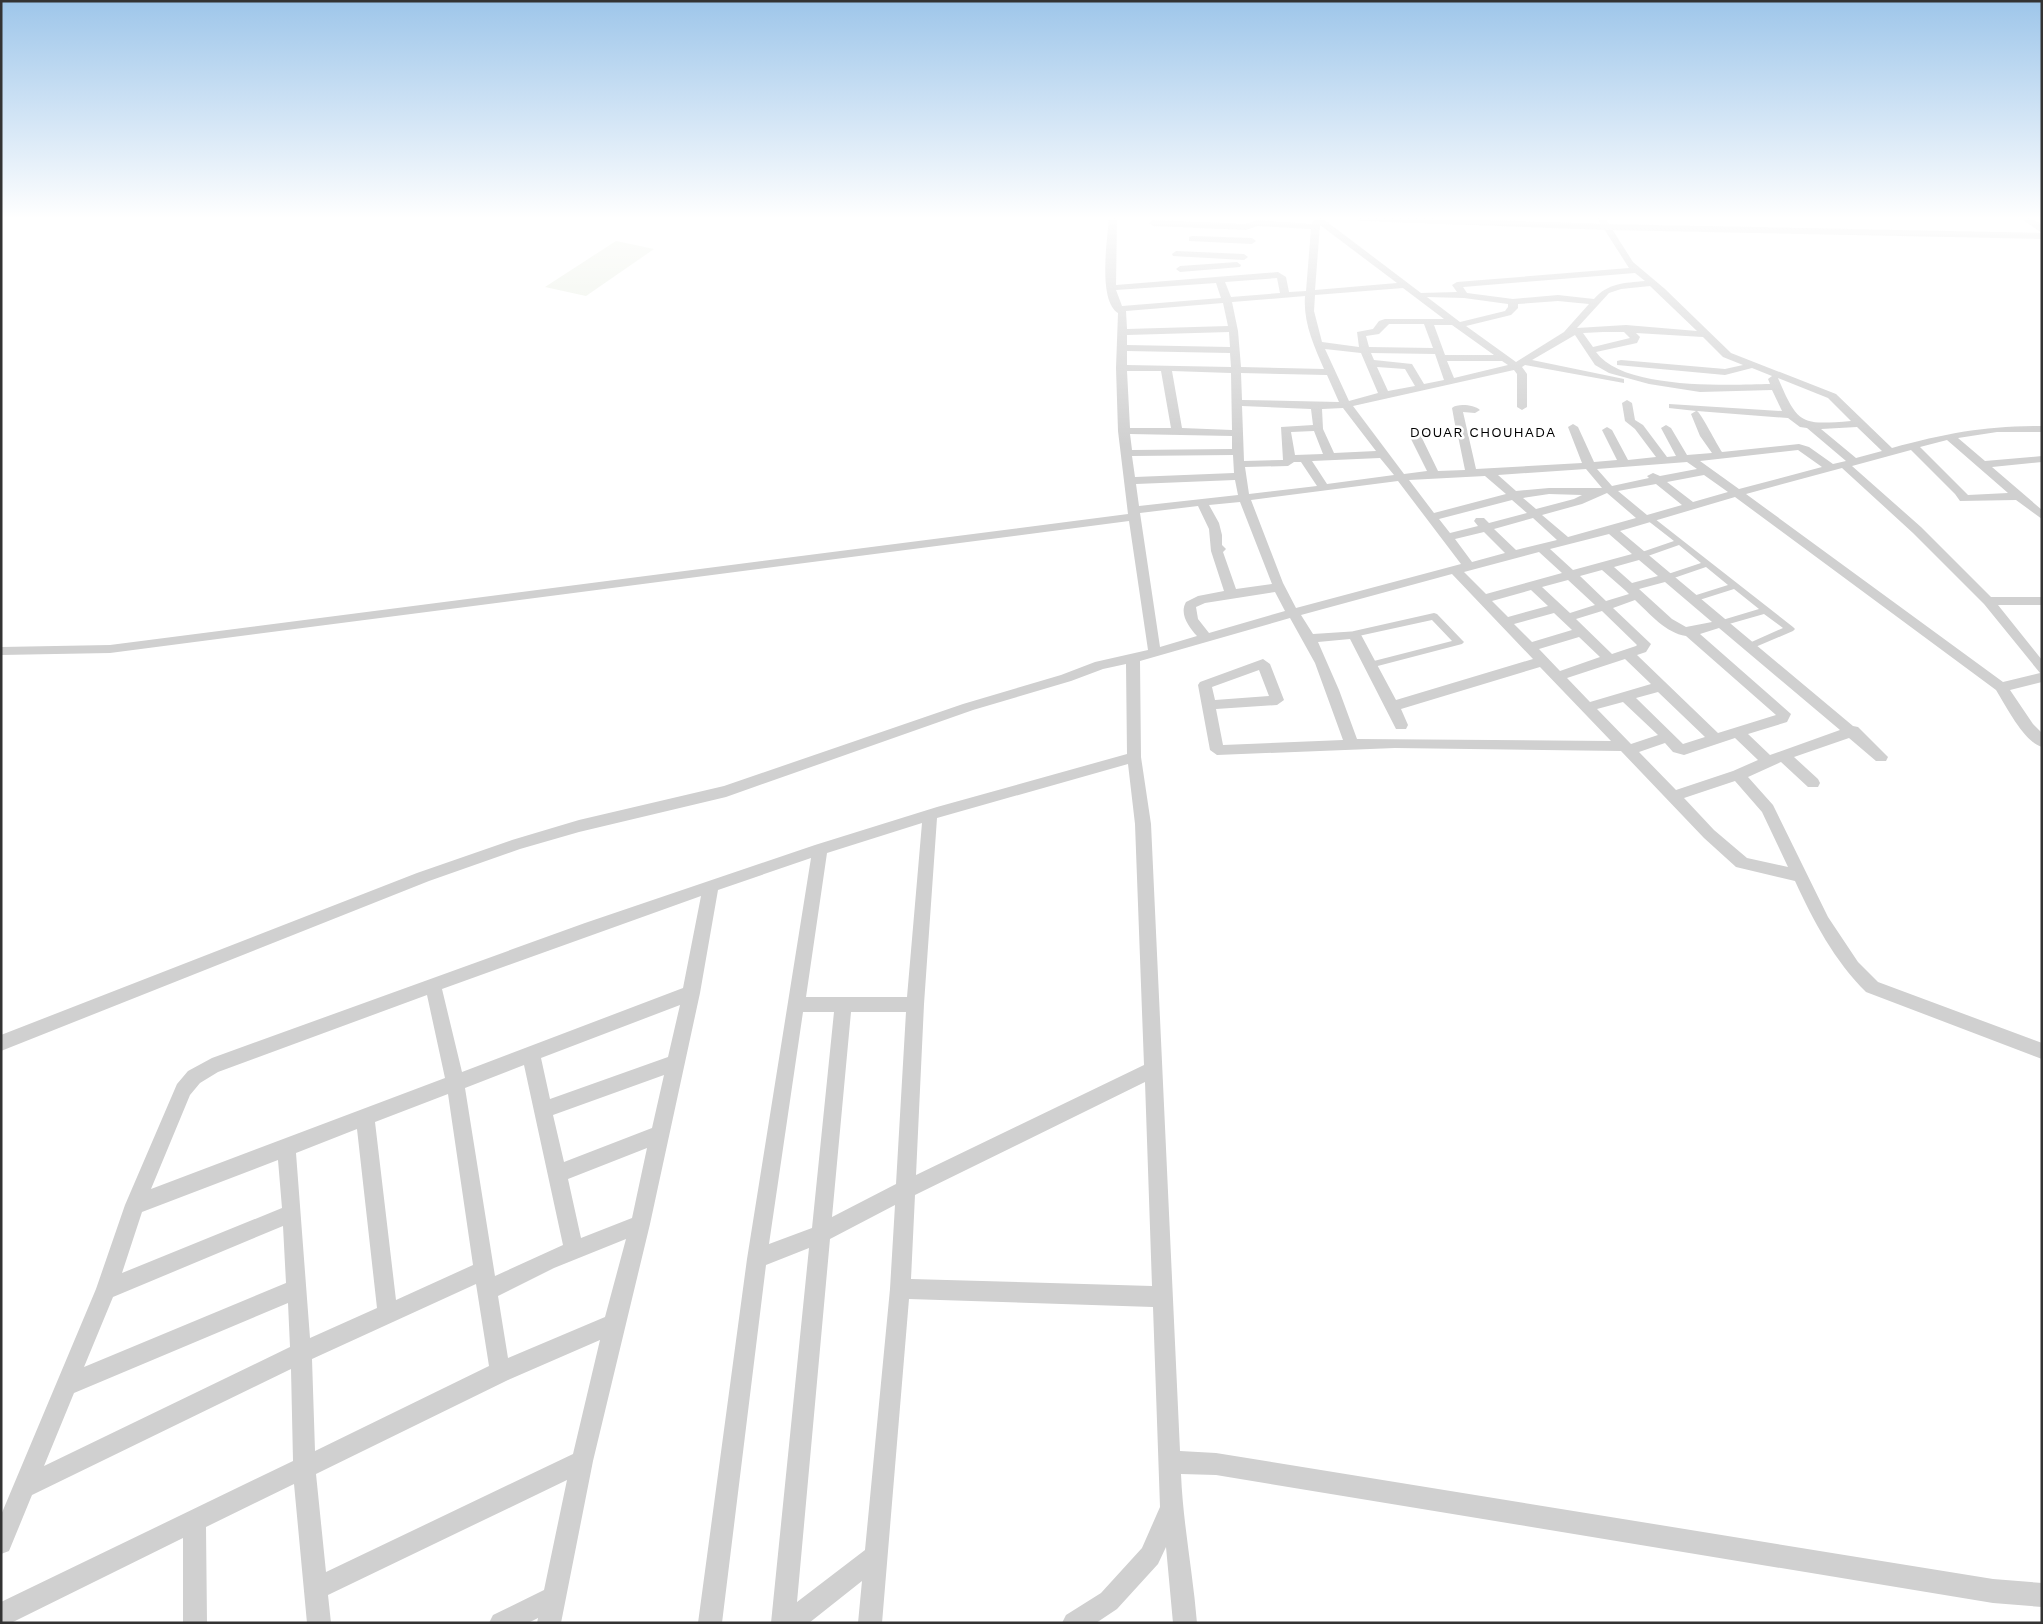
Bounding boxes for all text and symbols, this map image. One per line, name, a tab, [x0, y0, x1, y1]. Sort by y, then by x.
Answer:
district label: DOUAR CHOUHADA	[1410, 424, 1556, 440]

